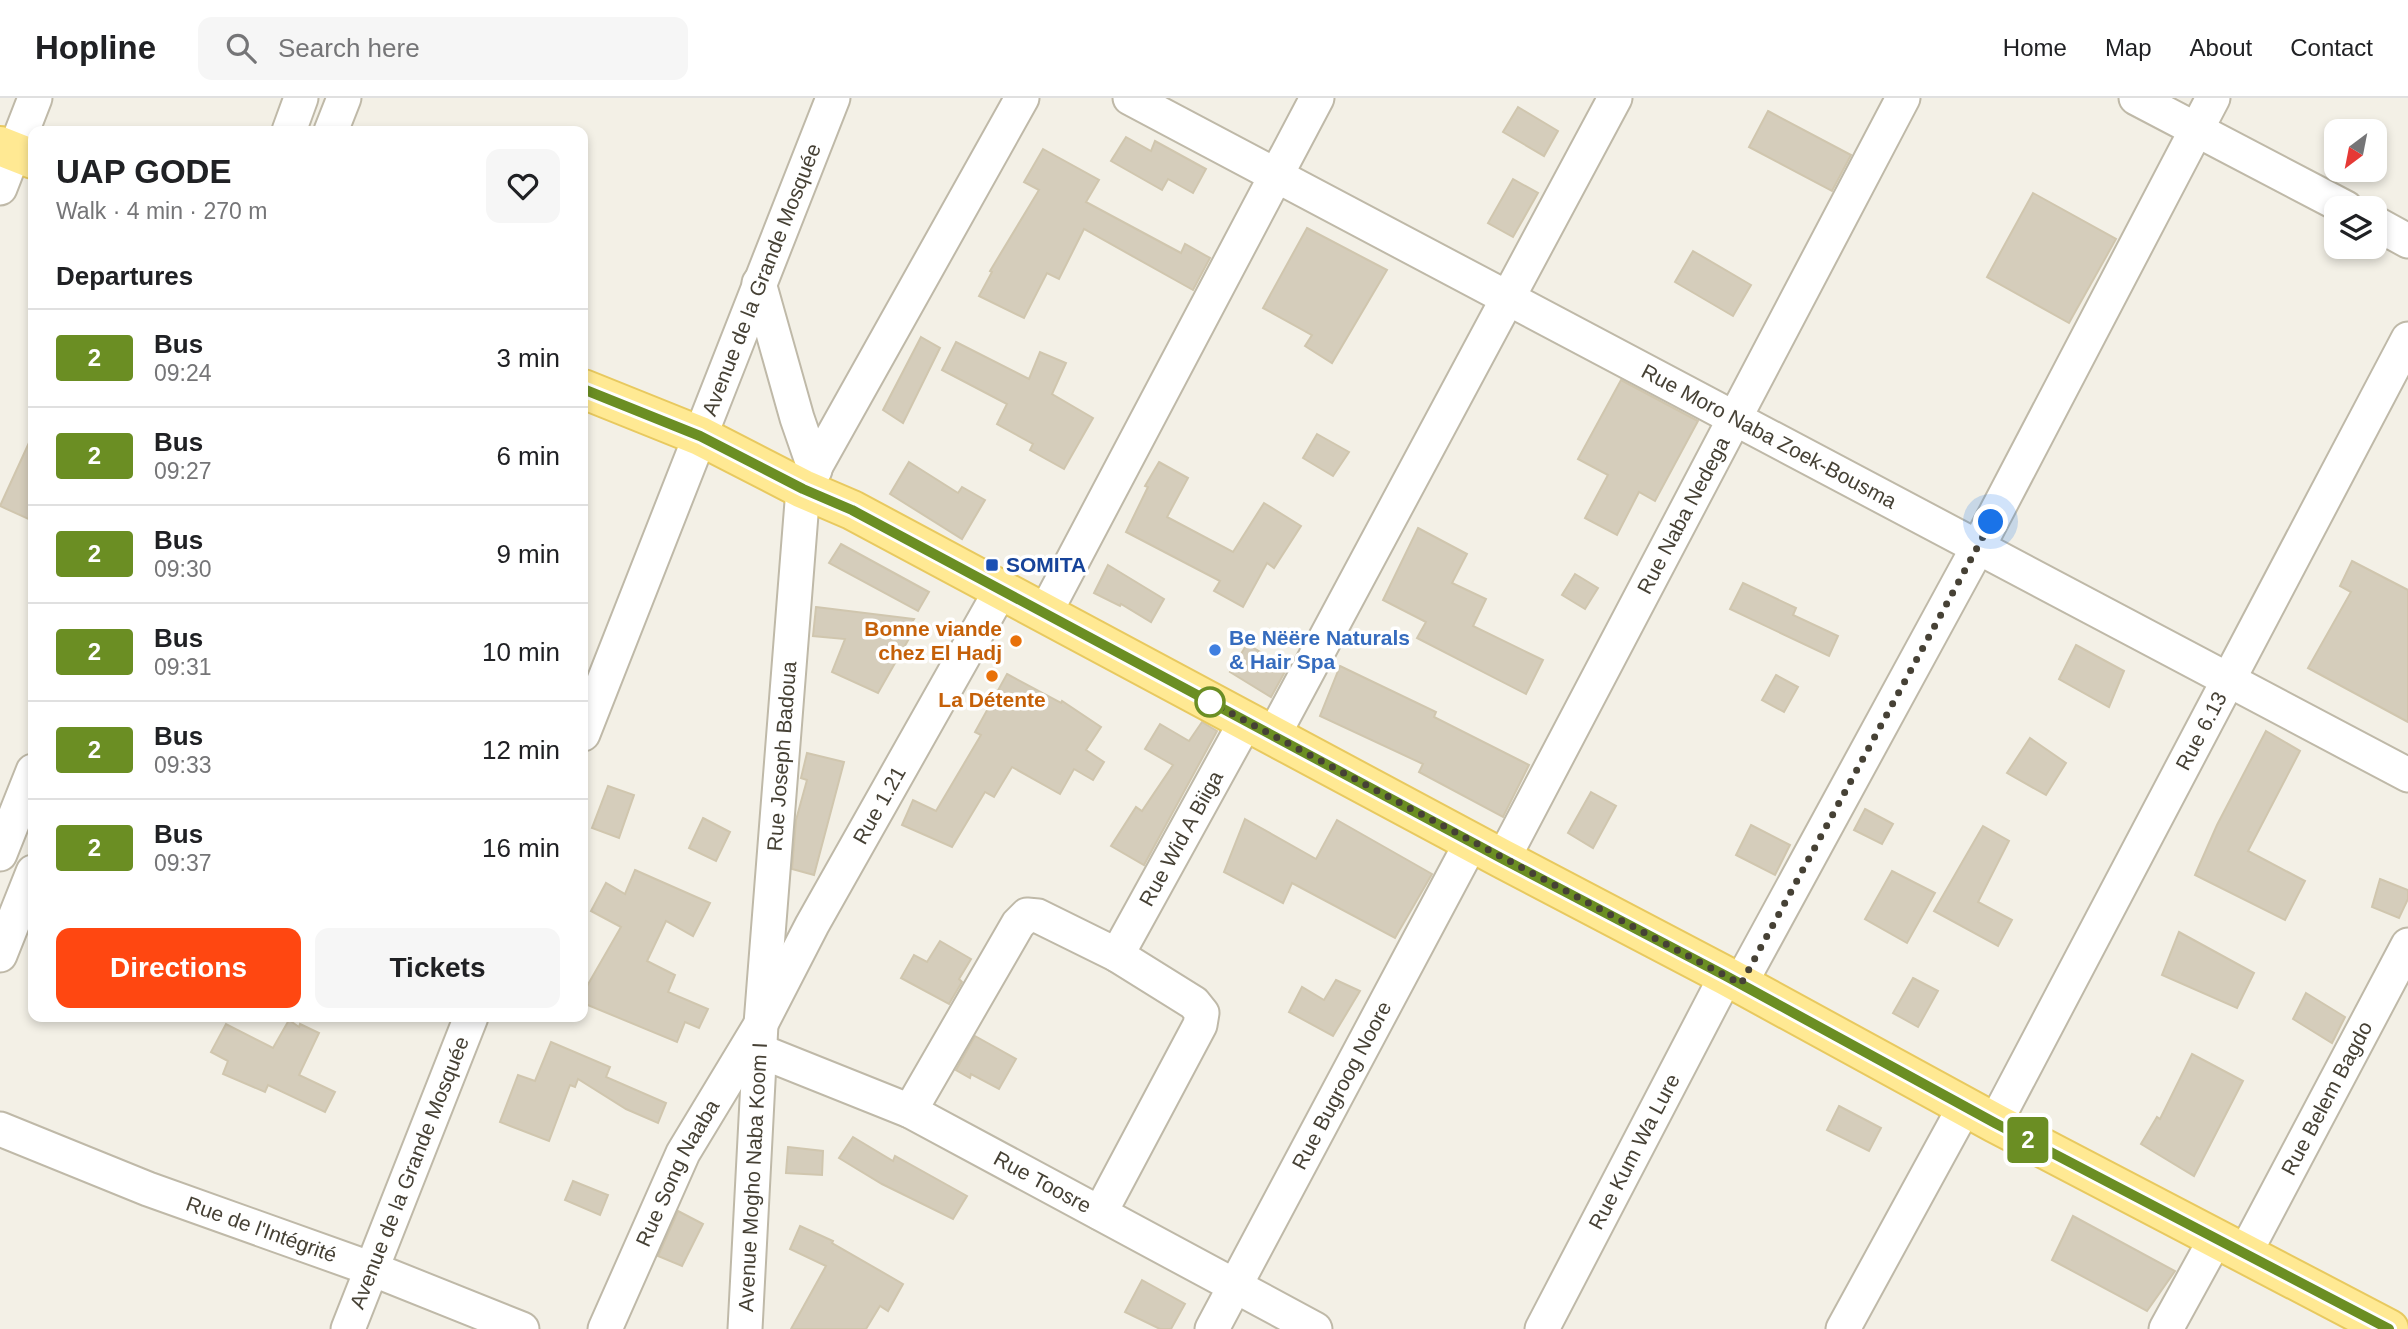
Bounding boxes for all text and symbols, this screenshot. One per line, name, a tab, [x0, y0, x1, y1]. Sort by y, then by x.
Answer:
search box	[198, 17, 688, 80]
text: Hopline	[35, 29, 156, 66]
icon: search	[222, 29, 260, 67]
text: Search here	[278, 33, 420, 63]
text: Home	[2003, 34, 2067, 61]
text: Map	[2105, 34, 2152, 61]
text: About	[2190, 34, 2252, 61]
text: Contact	[2290, 34, 2373, 61]
north arrow	[2324, 119, 2387, 182]
map controls	[2324, 119, 2387, 259]
street label: Avenue de la Grande Mosquée	[697, 140, 825, 419]
button: heart	[486, 149, 560, 223]
text: UAP GODE	[56, 153, 231, 190]
button: layers	[2324, 196, 2387, 259]
text: Walk · 4 min · 270 m	[56, 198, 267, 224]
text: Departures	[56, 261, 193, 291]
text: Bus	[154, 329, 203, 359]
text: 3 min	[496, 343, 560, 373]
text: 2	[88, 344, 101, 371]
street label: Rue Moro Naba Zoek-Bousma	[1638, 359, 1901, 513]
text: 09:24	[154, 360, 212, 386]
text: Bus	[154, 427, 203, 457]
street label: Rue Naba Nedega	[1632, 433, 1734, 598]
text: 6 min	[496, 441, 560, 471]
text: 2	[88, 442, 101, 469]
text: 09:27	[154, 458, 212, 484]
your location	[1973, 504, 2008, 539]
text: Bus	[154, 525, 203, 555]
text: 9 min	[496, 539, 560, 569]
text: 2	[88, 540, 101, 567]
place label: SOMITA	[1006, 553, 1086, 576]
text: 09:30	[154, 556, 212, 582]
marker: SOMITA	[984, 557, 1000, 573]
place label: Bonne viande chez El Hadj	[864, 617, 1002, 664]
text: Bus	[154, 623, 203, 653]
place label: Be Nëëre Naturals & Hair Spa	[1229, 626, 1410, 673]
marker: Bonne viande chez El Hadj	[1008, 633, 1024, 649]
text: 10 min	[482, 637, 560, 667]
text: 2	[88, 638, 101, 665]
marker: Be Nëëre Naturals & Hair Spa	[1207, 642, 1223, 658]
text: 09:31	[154, 654, 212, 680]
street label: Rue Joseph Badoua	[763, 660, 800, 852]
marker: La Détente	[984, 668, 1000, 684]
unlabelled marker	[1195, 687, 1225, 717]
place label: La Détente	[938, 688, 1046, 711]
street label: Rue 6.13	[2171, 688, 2231, 774]
text: Bus	[154, 721, 203, 751]
text: 12 min	[482, 735, 560, 765]
text: 2	[88, 736, 101, 763]
text: 09:33	[154, 752, 212, 778]
street label: Rue 1.21	[848, 762, 910, 848]
street label: Rue Wid A Biiga	[1134, 766, 1227, 910]
text: Bus	[154, 819, 203, 849]
text: 16 min	[482, 833, 560, 863]
text: 2	[88, 834, 101, 861]
text: 09:37	[154, 850, 212, 876]
button: Directions	[56, 928, 301, 1008]
button: Tickets	[315, 928, 560, 1008]
street label: Rue Bugroog Noore	[1287, 997, 1395, 1173]
street label: Rue Belem Bagdo	[2276, 1017, 2376, 1179]
street label: Avenue de la Grande Mosquée	[345, 1033, 473, 1312]
street label: Avenue Mogho Naba Koom I	[734, 1042, 771, 1312]
street label: Rue Kum Wa Lure	[1584, 1070, 1684, 1233]
street label: Rue Song Naaba	[631, 1095, 724, 1250]
line badge: 2	[2005, 1117, 2051, 1163]
text: 2	[2021, 1126, 2035, 1153]
street label: Rue Toosre	[990, 1146, 1095, 1217]
street label: Rue de l'Intégrité	[183, 1192, 340, 1266]

